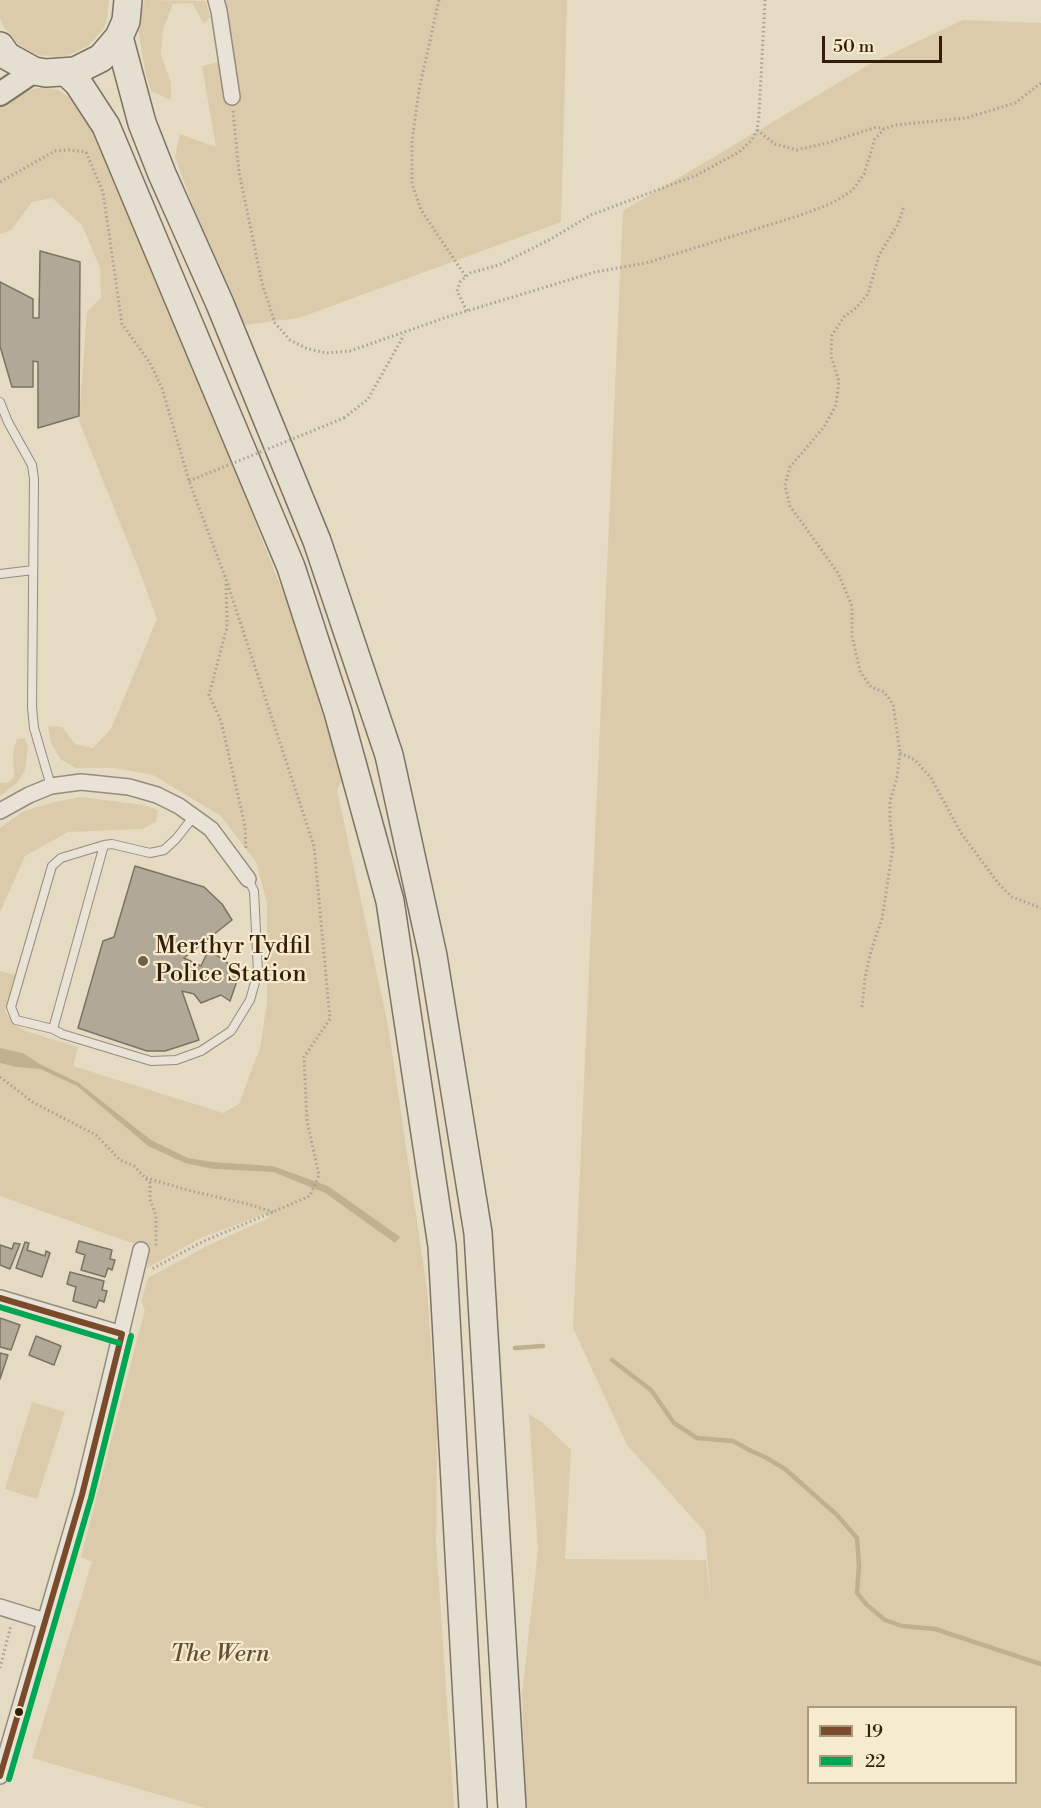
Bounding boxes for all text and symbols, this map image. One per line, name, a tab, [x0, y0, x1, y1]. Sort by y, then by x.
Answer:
scale bar	[825, 24, 945, 62]
text: 50 m	[833, 35, 874, 58]
place label: Merthyr Tydfil Police Station	[155, 933, 311, 989]
marker: Merthyr Tydfil Police Station	[136, 954, 150, 968]
park label: The Wern	[170, 1641, 270, 1669]
unlabelled marker	[13, 1706, 25, 1718]
legend	[807, 1706, 1017, 1784]
text: 19	[865, 1720, 883, 1743]
text: 22	[865, 1750, 886, 1773]

